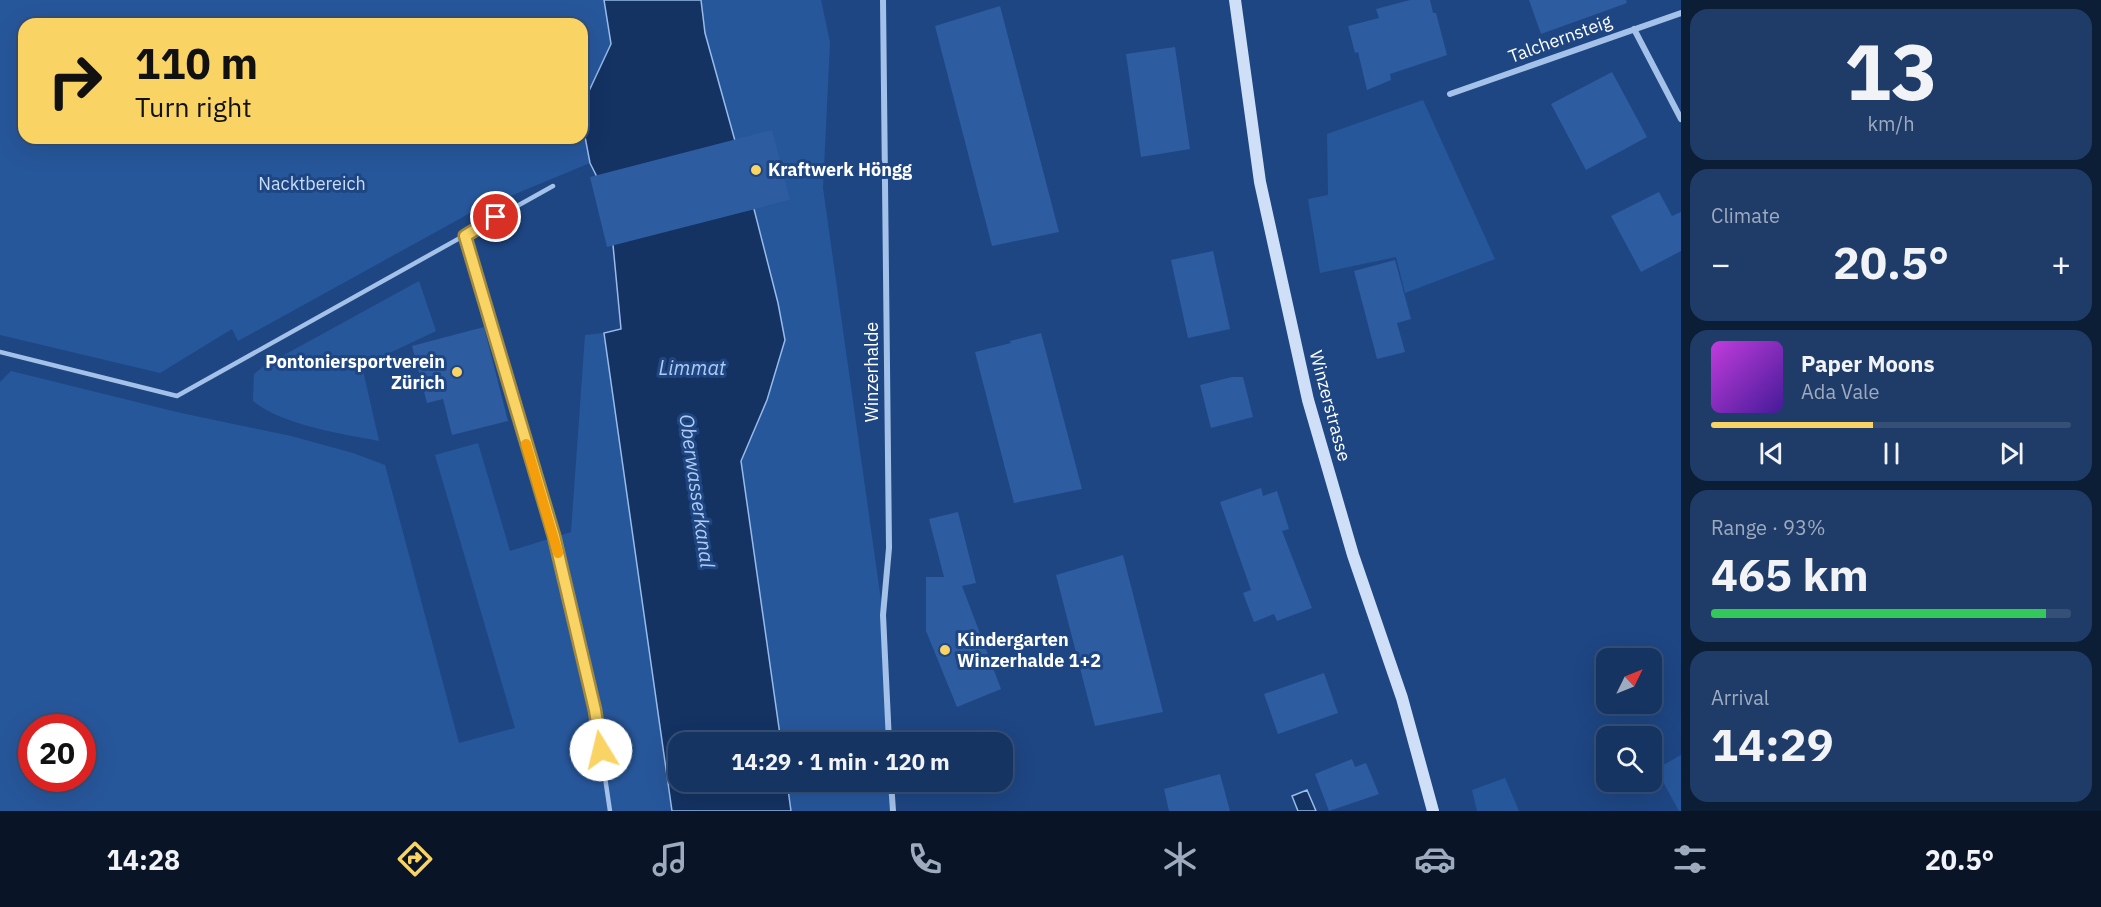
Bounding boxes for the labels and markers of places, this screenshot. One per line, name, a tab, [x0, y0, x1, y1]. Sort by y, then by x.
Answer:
place label: Kraftwerk Höngg	[768, 158, 912, 181]
marker: Kraftwerk Höngg	[749, 163, 763, 177]
pin	[470, 191, 521, 242]
place label: Pontoniersportverein Zürich	[265, 350, 445, 394]
marker: Pontoniersportverein Zürich	[450, 365, 464, 379]
place label: Kindergarten Winzerhalde 1+2	[957, 628, 1101, 672]
marker: Kindergarten Winzerhalde 1+2	[938, 643, 952, 657]

